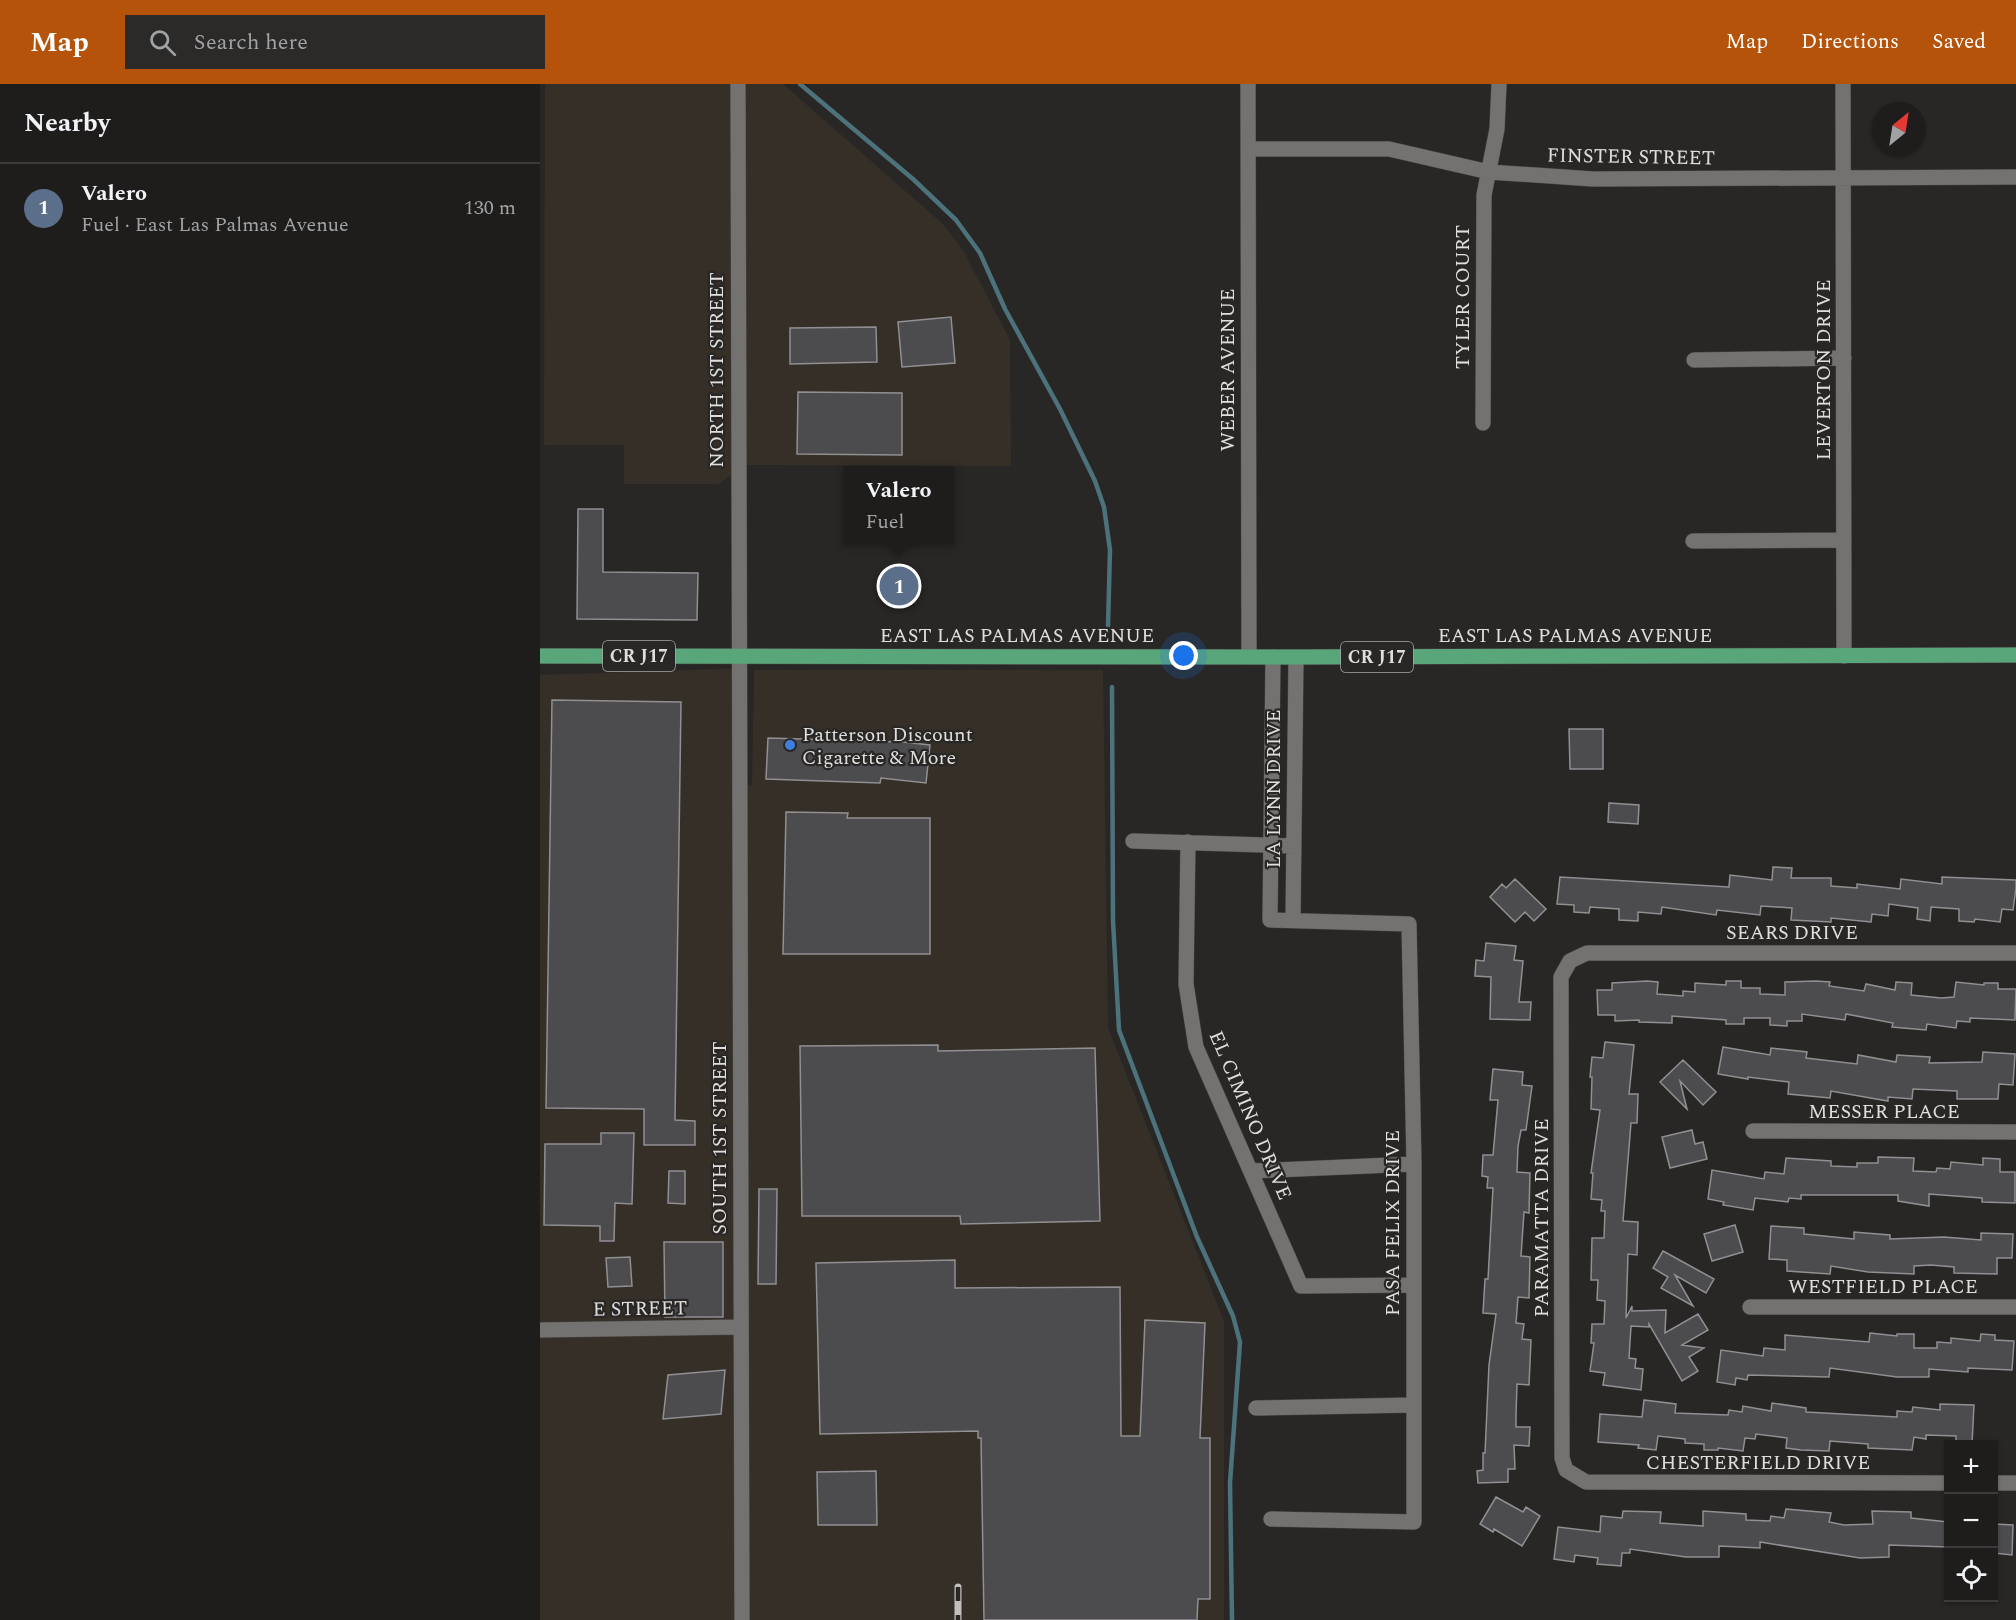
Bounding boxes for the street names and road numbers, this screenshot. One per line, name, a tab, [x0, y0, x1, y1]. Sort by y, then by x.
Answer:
street label: FINSTER STREET	[1547, 141, 1715, 173]
street label: TYLER COURT	[1448, 225, 1478, 369]
street label: NORTH 1ST STREET	[702, 272, 732, 468]
street label: LEVERTON DRIVE	[1809, 279, 1839, 461]
street label: WEBER AVENUE	[1213, 288, 1243, 452]
street label: EAST LAS PALMAS AVENUE	[880, 621, 1154, 651]
street label: EAST LAS PALMAS AVENUE	[1438, 621, 1712, 651]
road number: CR J17	[603, 641, 675, 671]
road number: CR J17	[1341, 642, 1413, 672]
street label: LA LYNN DRIVE	[1259, 710, 1289, 868]
street label: SEARS DRIVE	[1726, 918, 1858, 948]
street label: EL CIMINO DRIVE	[1201, 1026, 1299, 1205]
street label: SOUTH 1ST STREET	[705, 1041, 735, 1235]
street label: MESSER PLACE	[1808, 1097, 1960, 1127]
street label: PARAMATTA DRIVE	[1527, 1119, 1557, 1317]
street label: PASA FELIX DRIVE	[1378, 1130, 1408, 1316]
street label: WESTFIELD PLACE	[1788, 1272, 1978, 1302]
street label: E STREET	[592, 1293, 688, 1325]
street label: CHESTERFIELD DRIVE	[1646, 1448, 1870, 1478]

